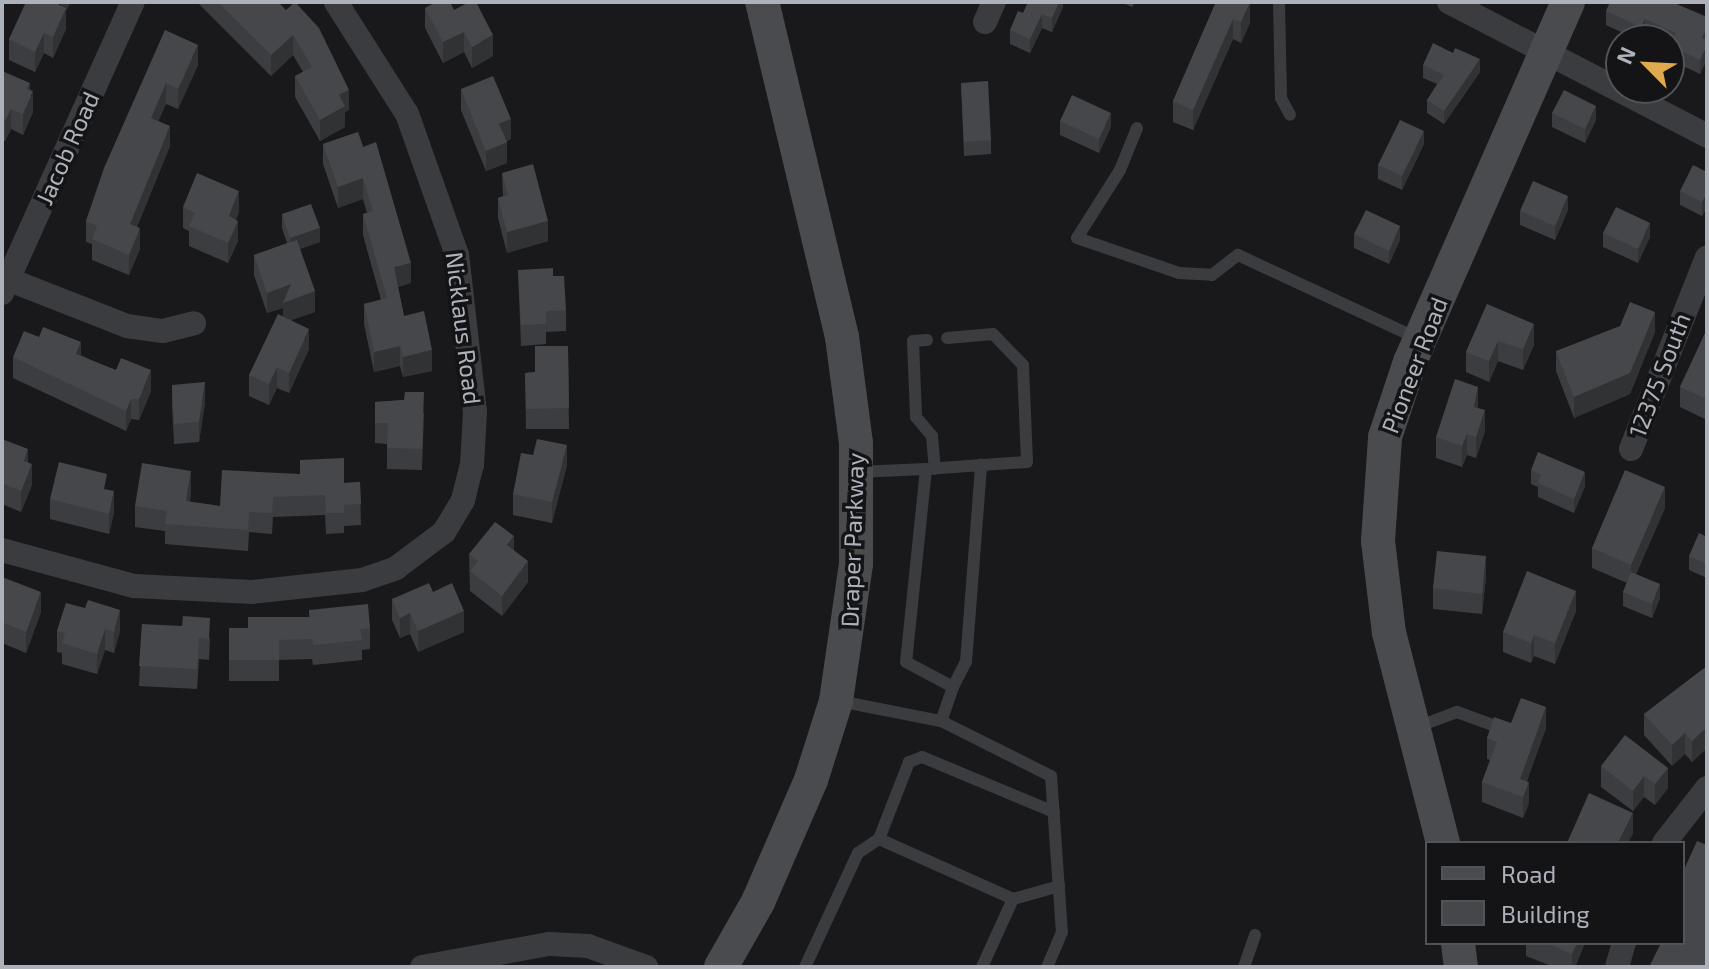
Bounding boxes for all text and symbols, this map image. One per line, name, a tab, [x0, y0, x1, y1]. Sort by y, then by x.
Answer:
north arrow	[1605, 24, 1685, 104]
text: N	[1610, 43, 1640, 68]
street label: Jacob Road	[29, 87, 105, 209]
street label: Nicklaus Road	[440, 250, 488, 406]
street label: Pioneer Road	[1375, 293, 1453, 437]
street label: 12375 South	[1622, 309, 1696, 441]
street label: Draper Parkway	[835, 452, 869, 628]
legend	[1425, 841, 1685, 945]
text: Road	[1501, 859, 1556, 888]
text: Building	[1501, 899, 1590, 928]

